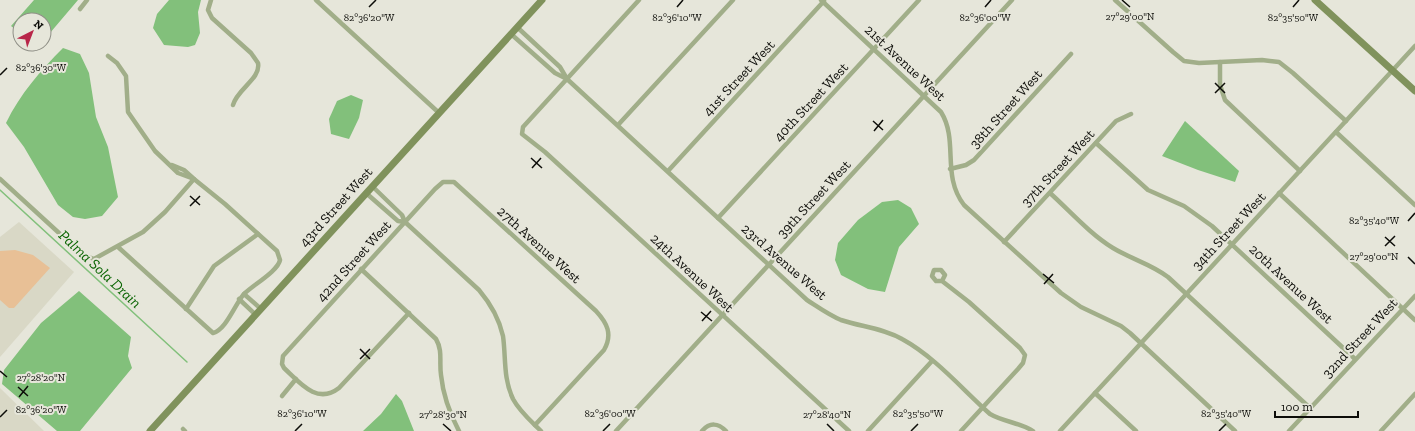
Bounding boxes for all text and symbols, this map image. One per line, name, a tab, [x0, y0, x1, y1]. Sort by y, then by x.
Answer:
text: 27°29'00"N	[1106, 11, 1155, 23]
north arrow	[12, 12, 52, 52]
text: 82°36'20"W	[344, 12, 395, 24]
text: 82°36'10"W	[652, 12, 702, 24]
text: 82°36'00"W	[959, 12, 1011, 24]
text: 82°35'50"W	[1268, 12, 1319, 24]
text: N	[31, 17, 46, 33]
street label: 21st Avenue West	[861, 21, 949, 105]
street label: 41st Street West	[700, 36, 779, 119]
street label: 40th Street West	[770, 58, 852, 145]
text: 82°36'30"W	[16, 62, 67, 74]
street label: 38th Street West	[966, 65, 1046, 152]
street label: 37th Street West	[1018, 125, 1099, 210]
street label: 39th Street West	[774, 156, 855, 241]
street label: 43rd Street West	[296, 163, 377, 250]
street label: 34th Street West	[1189, 188, 1270, 274]
street label: 27th Avenue West	[494, 203, 585, 288]
text: 82°35'40"W	[1349, 215, 1400, 227]
street label: 42nd Street West	[313, 216, 396, 305]
street label: 23rd Avenue West	[738, 220, 831, 304]
water label: Palma Sola Drain	[55, 226, 145, 312]
street label: 24th Avenue West	[647, 230, 738, 317]
street label: 20th Avenue West	[1246, 241, 1337, 328]
text: 27°29'00"N	[1350, 251, 1399, 263]
street label: 32nd Street West	[1319, 294, 1402, 381]
text: 27°28'20"N	[17, 372, 66, 384]
scale bar	[1275, 393, 1358, 419]
text: 100 m	[1281, 400, 1313, 414]
text: 82°36'20"W	[16, 404, 67, 416]
text: 82°36'10"W	[277, 408, 327, 420]
text: 82°36'00"W	[584, 408, 636, 420]
text: 82°35'50"W	[893, 408, 944, 420]
text: 82°35'40"W	[1201, 408, 1252, 420]
text: 27°28'30"N	[419, 409, 468, 421]
text: 27°28'40"N	[803, 409, 852, 421]

